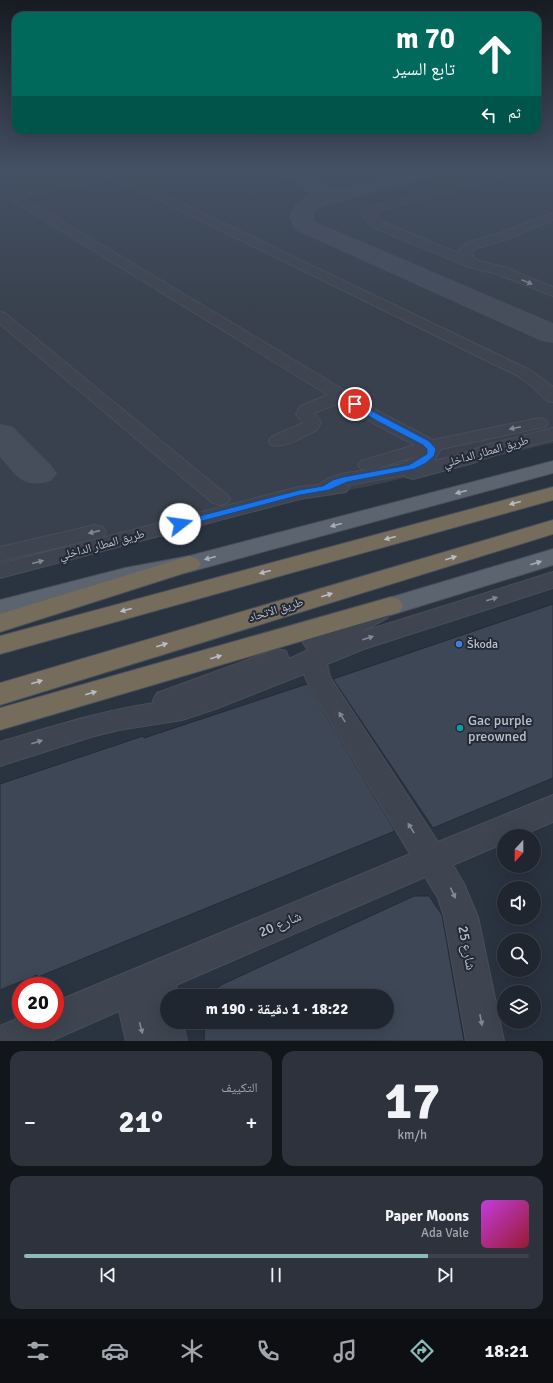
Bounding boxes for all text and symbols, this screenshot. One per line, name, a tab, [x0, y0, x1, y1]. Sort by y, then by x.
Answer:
text: 70 m	[396, 22, 455, 56]
icon: ahead	[469, 28, 521, 80]
text: تابع السير	[393, 58, 455, 80]
icon: left	[478, 104, 500, 126]
text: ثم	[508, 104, 521, 122]
one-way arrow	[522, 279, 533, 285]
pin	[338, 387, 372, 421]
icon: arrive	[344, 393, 366, 415]
one-way arrow	[509, 426, 521, 432]
street label: طريق المطار الداخلي	[442, 433, 531, 473]
one-way arrow	[455, 489, 467, 495]
one-way arrow	[509, 500, 521, 506]
position arrow	[159, 503, 201, 545]
one-way arrow	[329, 522, 341, 528]
street label: طريق المطار الداخلي	[57, 526, 147, 566]
one-way arrow	[88, 530, 100, 536]
one-way arrow	[384, 535, 396, 541]
one-way arrow	[204, 555, 216, 561]
one-way arrow	[445, 555, 457, 561]
one-way arrow	[31, 558, 44, 564]
one-way arrow	[530, 560, 542, 566]
one-way arrow	[258, 569, 270, 575]
one-way arrow	[321, 592, 333, 598]
street label: طريق الاتحاد	[247, 595, 305, 625]
one-way arrow	[486, 596, 498, 602]
one-way arrow	[120, 608, 132, 614]
one-way arrow	[362, 635, 374, 641]
place label: Škoda	[467, 637, 498, 652]
marker: Škoda	[454, 639, 464, 649]
one-way arrow	[156, 642, 168, 648]
one-way arrow	[210, 653, 222, 659]
one-way arrow	[32, 679, 44, 685]
one-way arrow	[85, 690, 97, 696]
one-way arrow	[338, 712, 346, 722]
place label: Gac purple preowned	[468, 712, 532, 745]
marker: Gac purple preowned	[455, 723, 465, 733]
one-way arrow	[31, 739, 43, 745]
one-way arrow	[408, 822, 415, 833]
north arrow	[497, 829, 541, 873]
map controls	[497, 829, 541, 1029]
button: sound	[497, 881, 541, 925]
one-way arrow	[450, 888, 456, 899]
street label: شارع 20	[256, 907, 304, 942]
street label: شارع 25	[453, 924, 480, 972]
button: search	[497, 933, 541, 977]
speed limit sign: 20	[12, 977, 64, 1029]
button: layers	[497, 985, 541, 1029]
text: 18:22 · 1 دقيقة · 190 m	[206, 1000, 348, 1018]
one-way arrow	[479, 1014, 485, 1026]
one-way arrow	[139, 1021, 145, 1034]
text: 17	[384, 1069, 440, 1133]
text: التكييف	[221, 1080, 258, 1096]
text: 21°	[119, 1104, 163, 1141]
text: −	[24, 1109, 36, 1136]
text: +	[246, 1109, 258, 1136]
text: km/h	[398, 1127, 427, 1143]
text: Paper Moons	[385, 1207, 469, 1225]
text: Ada Vale	[421, 1225, 469, 1241]
icon: previous	[97, 1264, 119, 1286]
icon: pause	[265, 1264, 287, 1286]
icon: next	[434, 1264, 456, 1286]
icon: filters	[24, 1337, 52, 1365]
icon: car	[101, 1337, 129, 1365]
icon: climate	[178, 1337, 206, 1365]
icon: phone	[254, 1337, 282, 1365]
icon: music	[331, 1337, 359, 1365]
icon: directions	[408, 1337, 436, 1365]
text: 18:21	[484, 1340, 529, 1362]

